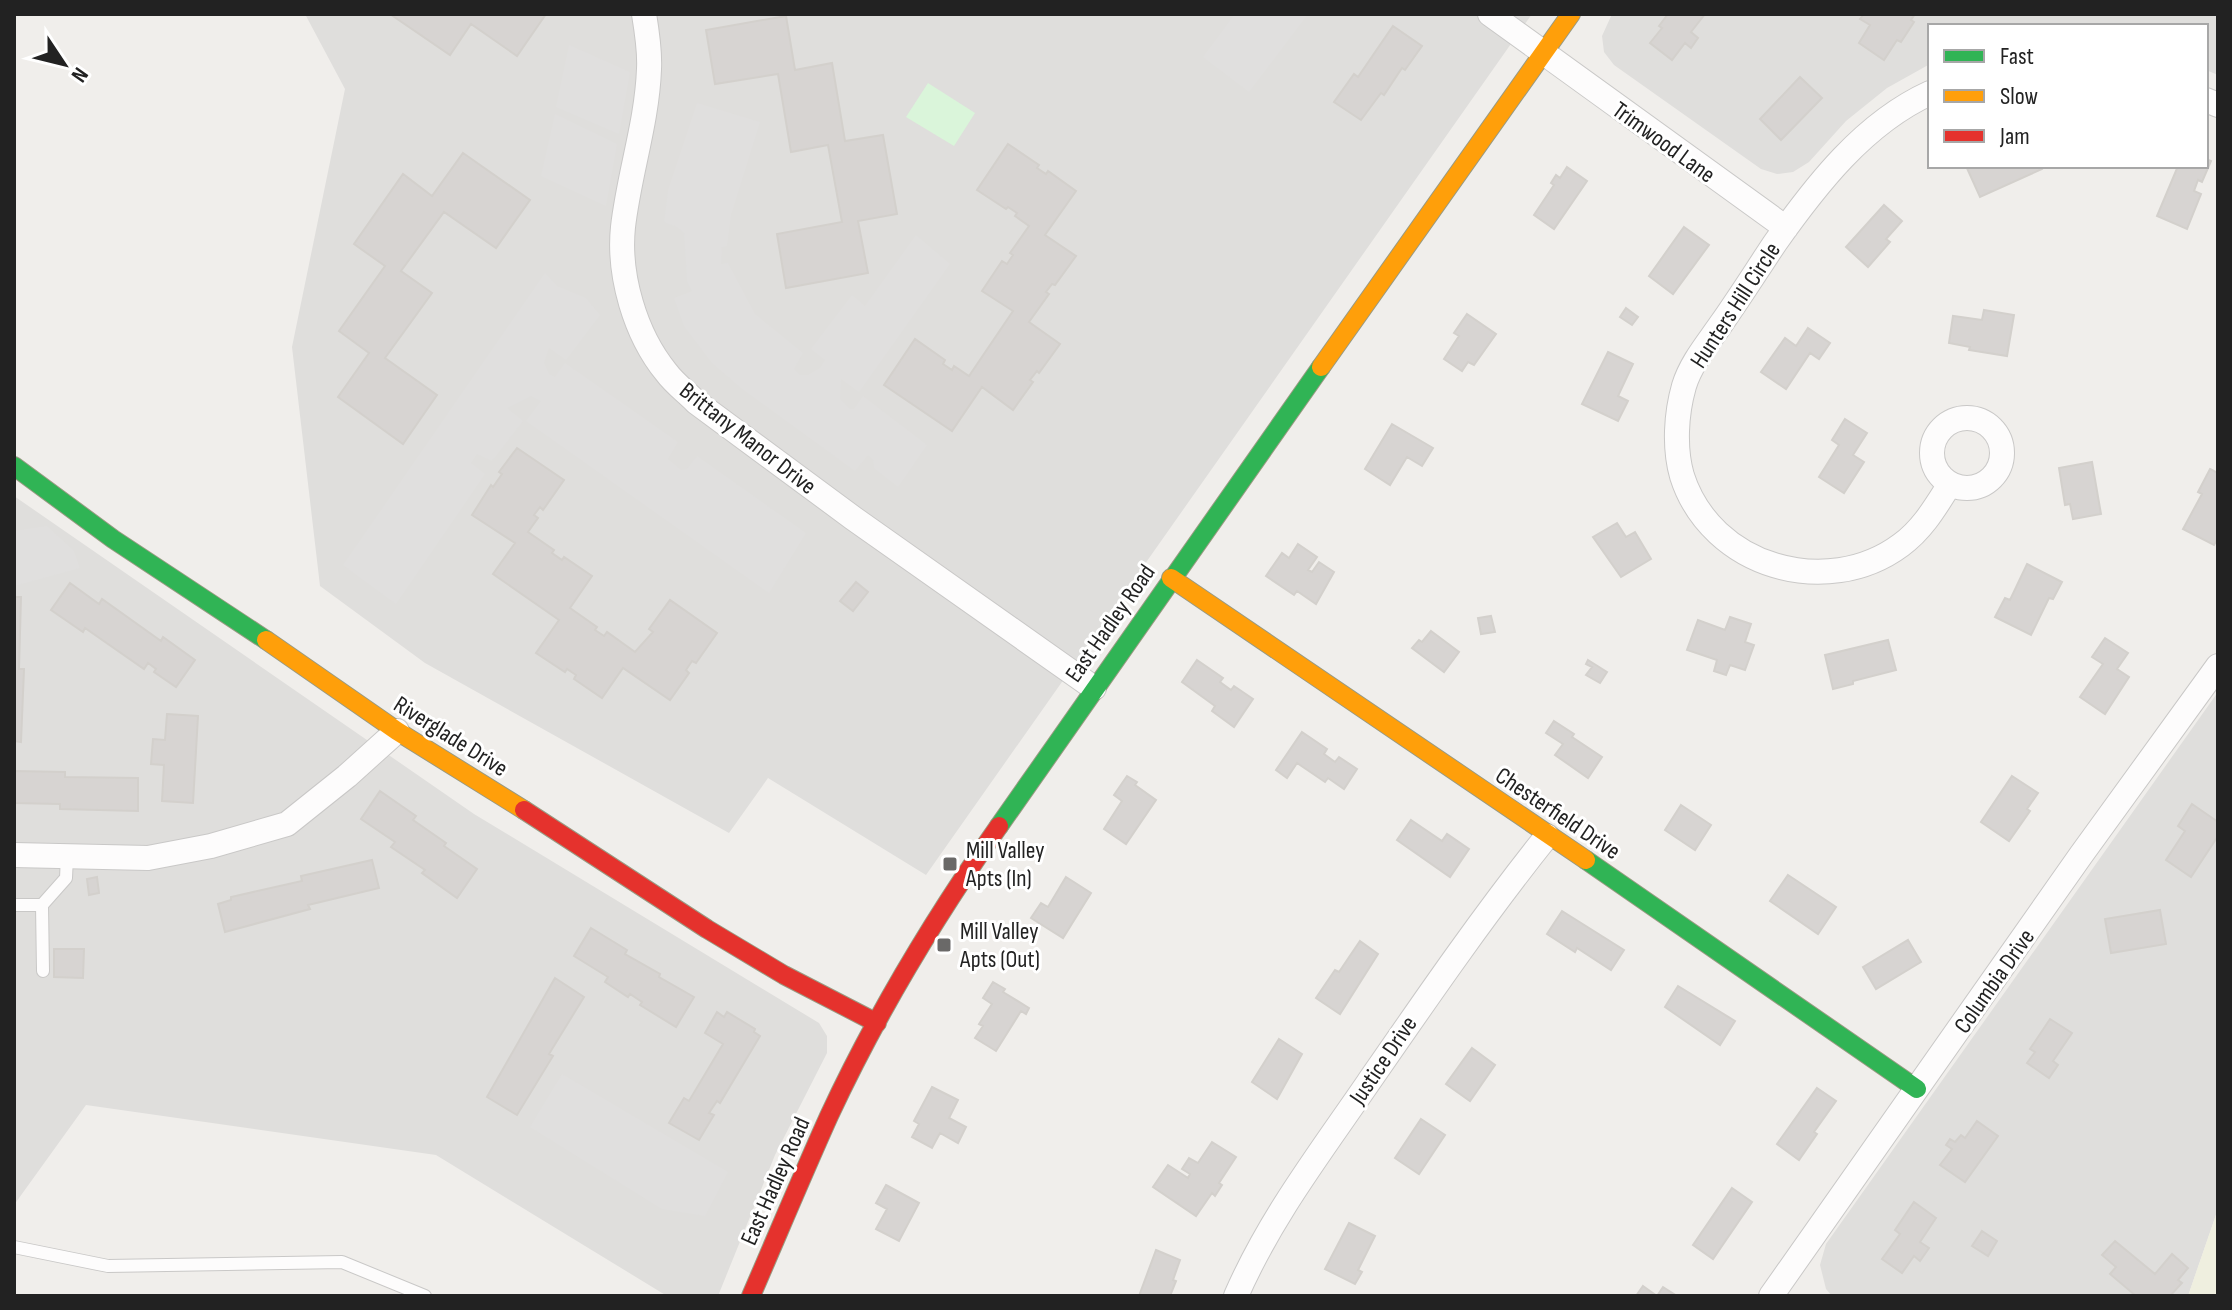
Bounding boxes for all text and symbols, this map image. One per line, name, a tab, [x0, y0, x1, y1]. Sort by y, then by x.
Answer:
north arrow	[24, 24, 104, 104]
legend	[1928, 24, 2208, 168]
text: Fast	[2000, 42, 2034, 71]
text: N	[65, 62, 94, 87]
text: Slow	[2000, 82, 2038, 111]
street label: Trimwood Lane	[1607, 95, 1721, 189]
text: Jam	[1999, 122, 2030, 151]
street label: Hunters Hill Circle	[1684, 237, 1787, 374]
street label: Brittany Manor Drive	[674, 376, 822, 501]
street label: East Hadley Road	[1059, 559, 1162, 688]
street label: Riverglade Drive	[388, 690, 513, 783]
street label: Chesterfield Drive	[1490, 761, 1626, 866]
place label: Mill Valley Apts (In)	[965, 836, 1044, 893]
marker: Mill Valley Apts (In)	[941, 855, 959, 873]
place label: Mill Valley Apts (Out)	[959, 917, 1040, 974]
street label: Columbia Drive	[1948, 924, 2041, 1039]
marker: Mill Valley Apts (Out)	[935, 936, 953, 954]
street label: Justice Drive	[1343, 1011, 1423, 1111]
street label: East Hadley Road	[734, 1113, 817, 1250]

